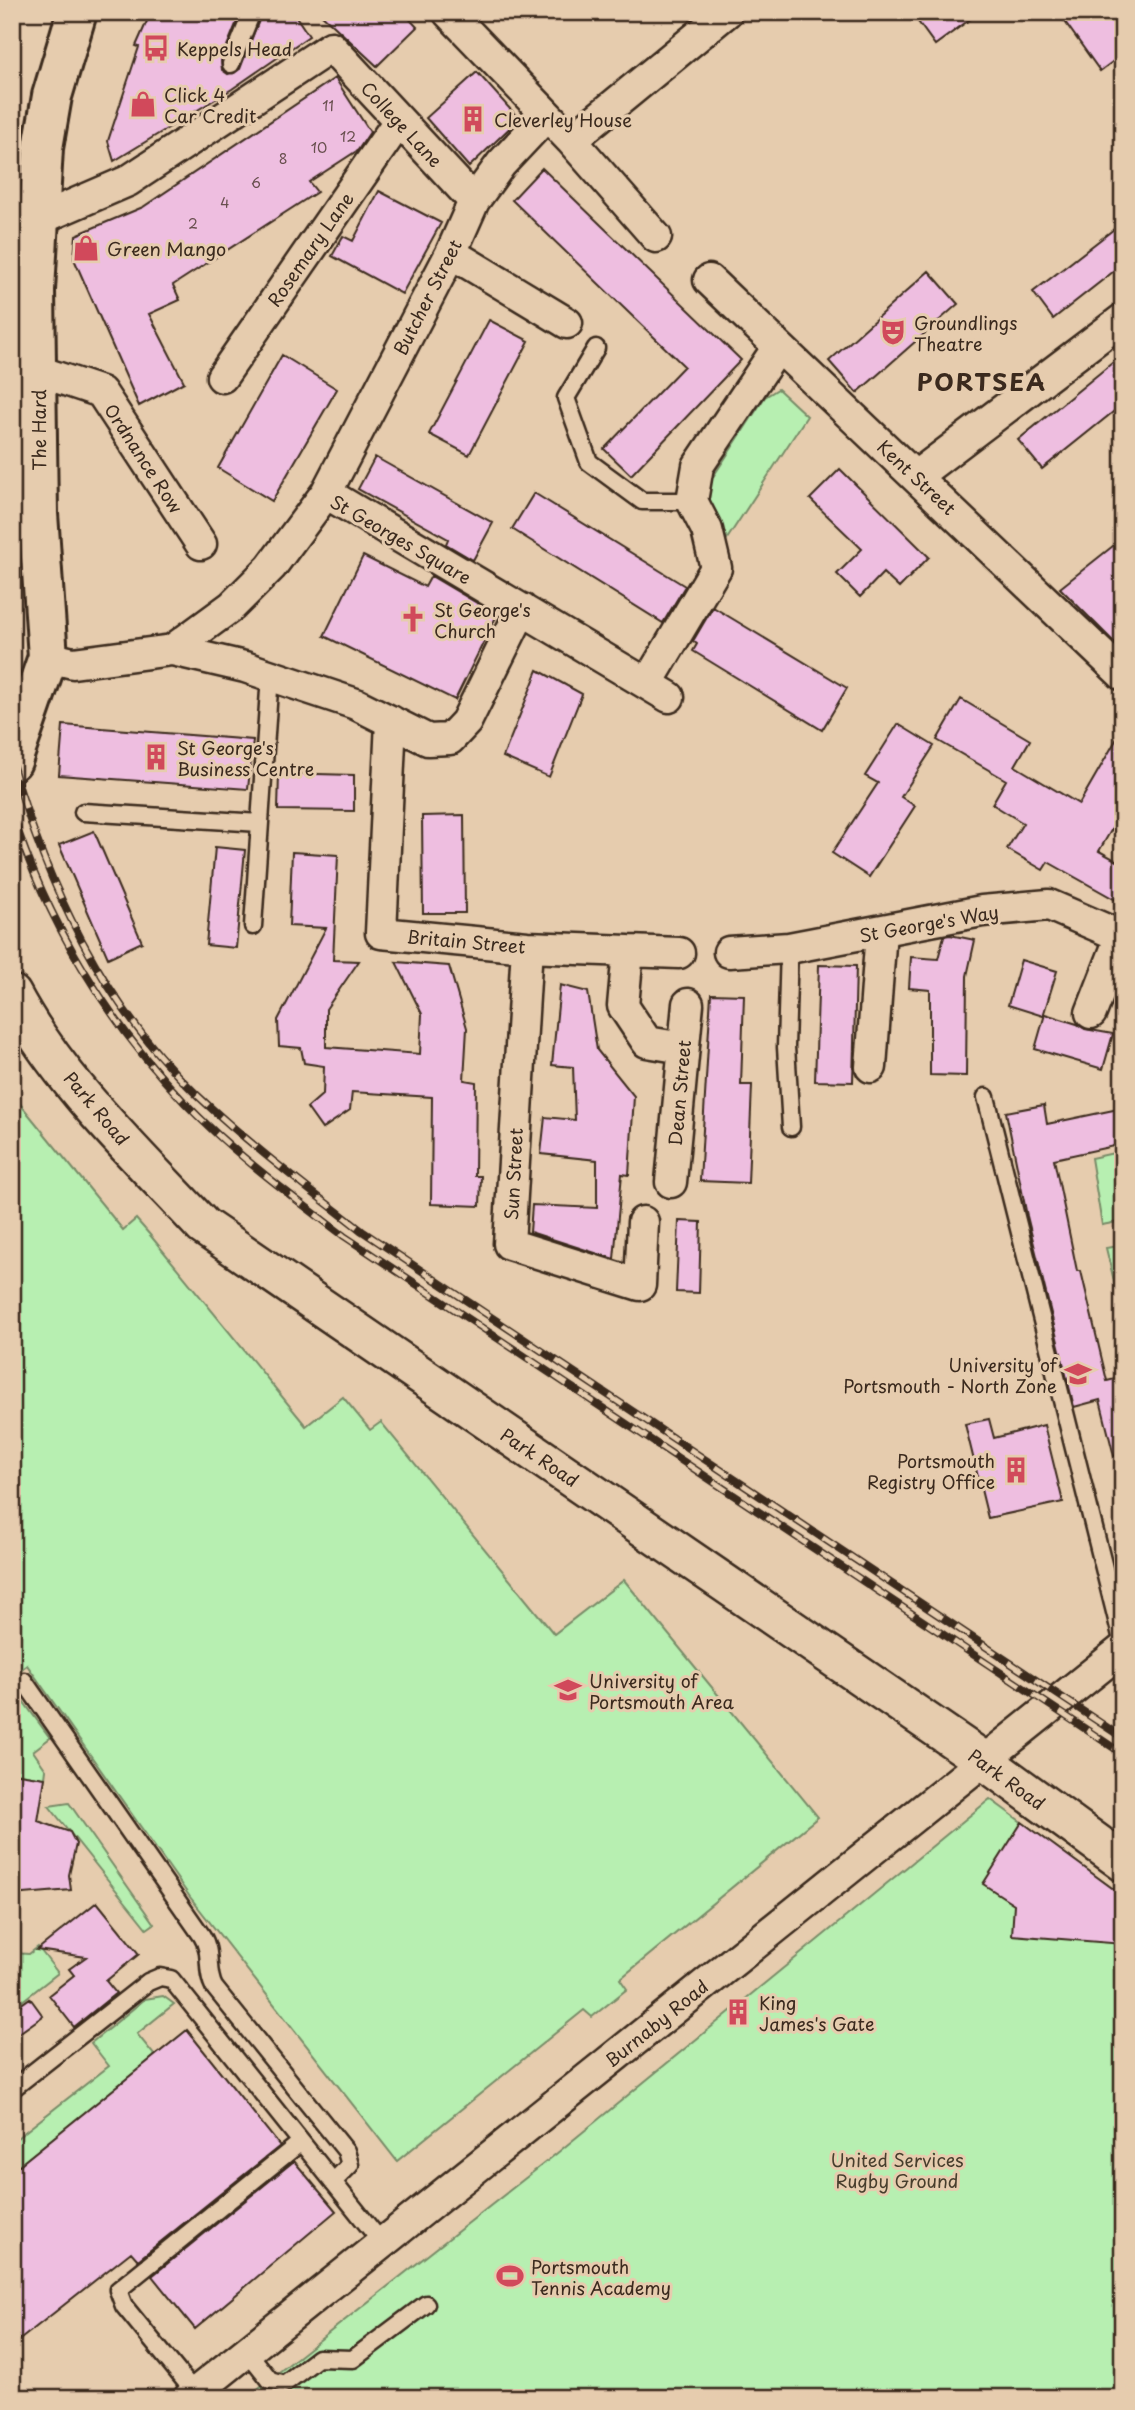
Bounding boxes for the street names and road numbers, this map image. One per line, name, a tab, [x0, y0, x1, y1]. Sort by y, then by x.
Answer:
street label: College Lane	[355, 75, 449, 173]
street label: Rosemary Lane	[260, 186, 360, 312]
street label: Butcher Street	[386, 235, 468, 359]
street label: The Hard	[25, 389, 52, 471]
street label: Ordnance Row	[98, 398, 190, 518]
street label: Kent Street	[871, 433, 963, 521]
street label: St Georges Square	[325, 488, 477, 590]
street label: St George's Way	[857, 897, 1001, 949]
street label: Britain Street	[405, 922, 527, 960]
street label: Dean Street	[661, 1039, 697, 1147]
street label: Park Road	[58, 1065, 136, 1151]
street label: Sun Street	[497, 1127, 529, 1221]
street label: Park Road	[495, 1421, 585, 1493]
street label: Park Road	[963, 1742, 1051, 1816]
street label: Burnaby Road	[598, 1973, 714, 2073]

